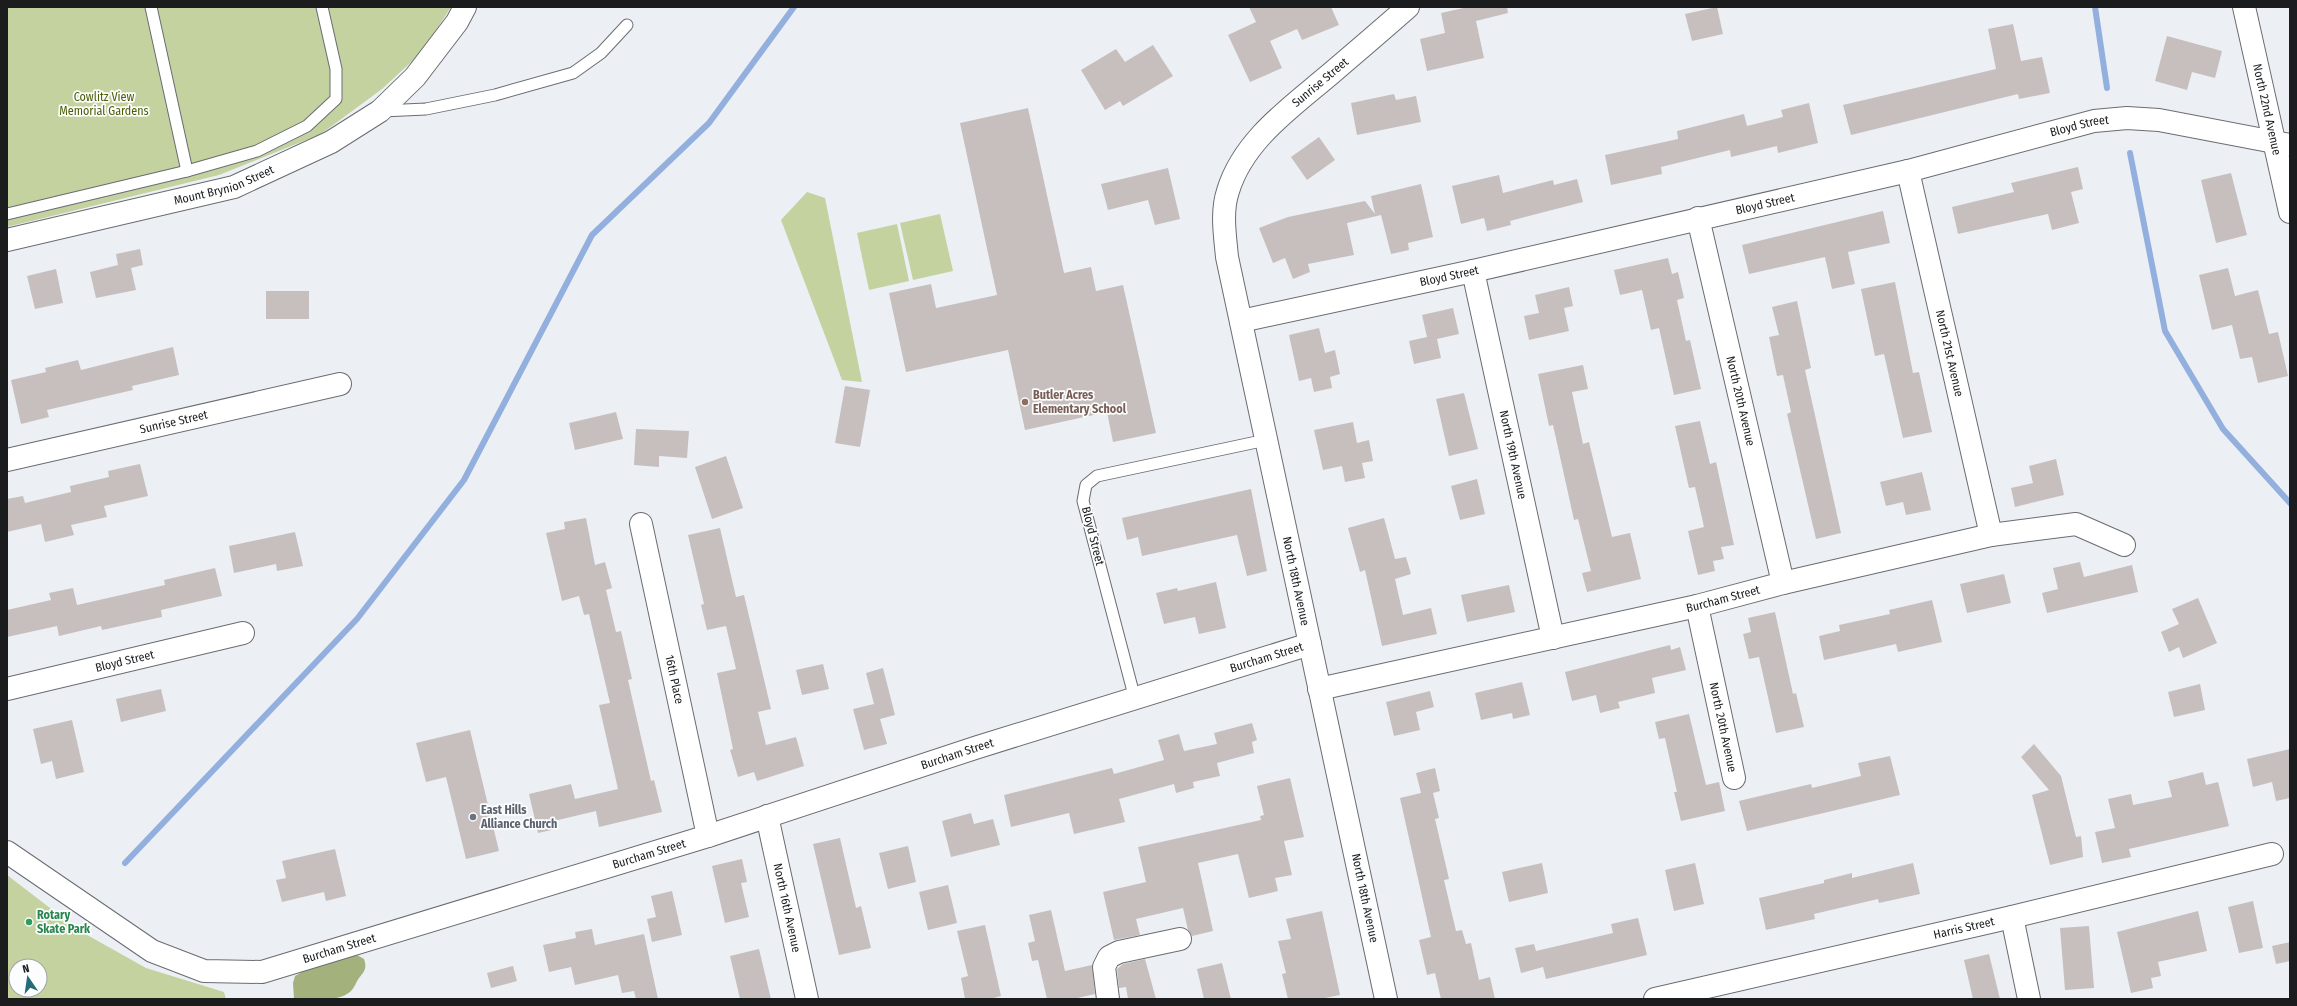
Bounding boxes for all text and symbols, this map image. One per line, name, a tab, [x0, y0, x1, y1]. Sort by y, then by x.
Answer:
street label: Sunrise Street	[1289, 55, 1351, 110]
street label: North 22nd Avenue	[2250, 62, 2284, 157]
park label: Cowlitz View Memorial Gardens	[59, 90, 149, 118]
street label: Bloyd Street	[2048, 113, 2109, 140]
street label: Mount Brynion Street	[173, 162, 276, 208]
street label: Bloyd Street	[1734, 190, 1796, 217]
street label: Bloyd Street	[1418, 263, 1480, 289]
street label: North 21st Avenue	[1933, 309, 1966, 398]
street label: North 20th Avenue	[1723, 355, 1758, 447]
place label: Butler Acres Elementary School	[1033, 388, 1127, 416]
marker: Butler Acres Elementary School	[1020, 397, 1030, 407]
street label: Sunrise Street	[138, 407, 209, 436]
street label: North 19th Avenue	[1497, 409, 1530, 501]
street label: Bloyd Street	[1079, 505, 1107, 567]
street label: North 18th Avenue	[1280, 535, 1312, 627]
street label: Burcham Street	[1685, 582, 1762, 615]
street label: Burcham Street	[1228, 640, 1305, 675]
street label: Bloyd Street	[94, 647, 156, 675]
street label: 16th Place	[662, 654, 686, 705]
street label: North 20th Avenue	[1707, 681, 1740, 774]
street label: Burcham Street	[919, 736, 995, 772]
place label: East Hills Alliance Church	[480, 803, 557, 831]
marker: East Hills Alliance Church	[468, 812, 478, 822]
street label: Burcham Street	[611, 836, 687, 872]
street label: North 18th Avenue	[1349, 852, 1381, 944]
street label: North 16th Avenue	[771, 862, 804, 954]
place label: Rotary Skate Park	[37, 908, 91, 936]
street label: Harris Street	[1932, 914, 1996, 942]
marker: Rotary Skate Park	[24, 917, 34, 927]
street label: Burcham Street	[301, 931, 378, 966]
north arrow	[8, 958, 48, 998]
text: N	[21, 962, 31, 976]

